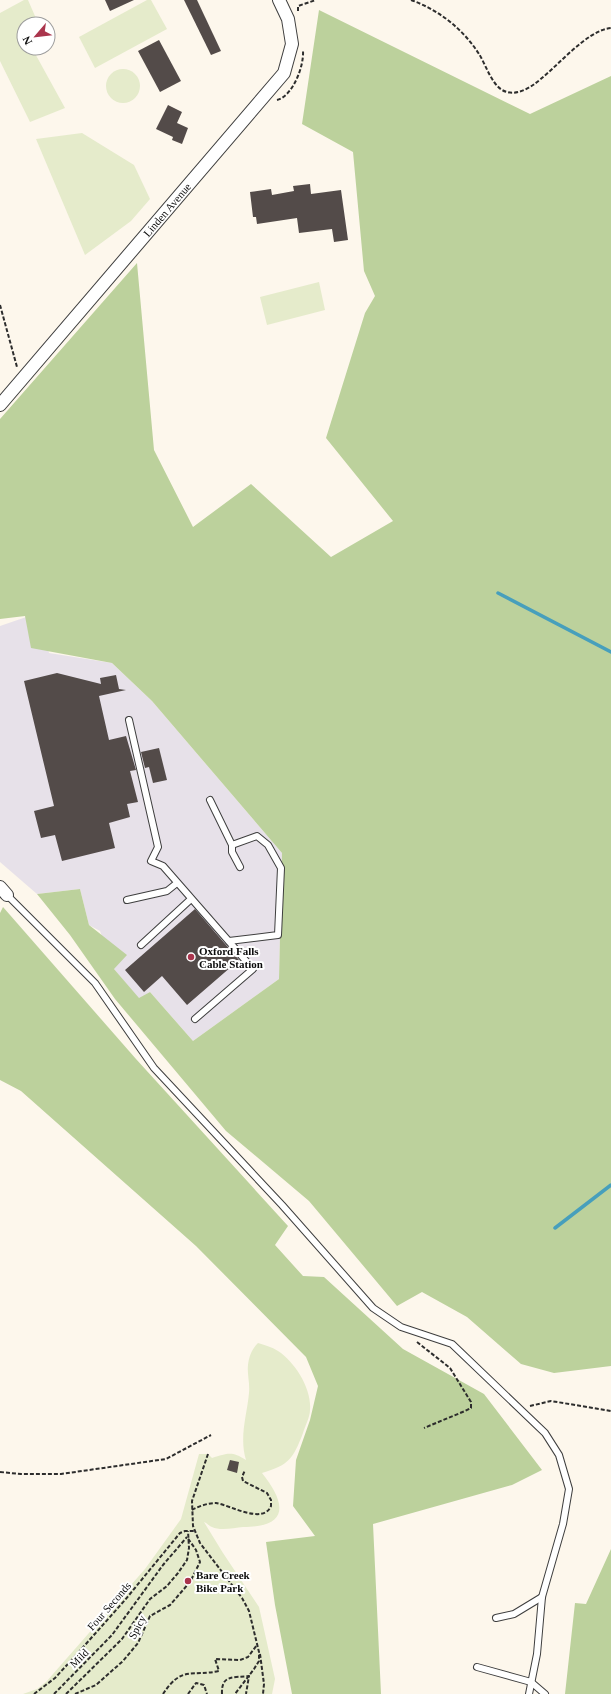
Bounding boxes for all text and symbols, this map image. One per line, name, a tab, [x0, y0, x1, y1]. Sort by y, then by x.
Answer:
north arrow	[16, 16, 56, 56]
text: N	[20, 34, 34, 47]
street label: Linden Avenue	[141, 180, 193, 239]
place label: Oxford Falls Cable Station	[199, 945, 263, 970]
marker: Oxford Falls Cable Station	[186, 952, 196, 962]
place label: Bare Creek Bike Park	[196, 1569, 251, 1594]
marker: Bare Creek Bike Park	[183, 1576, 193, 1586]
street label: Four Seconds	[85, 1579, 133, 1633]
street label: Spicy	[126, 1613, 148, 1641]
street label: Mild	[67, 1646, 91, 1670]

